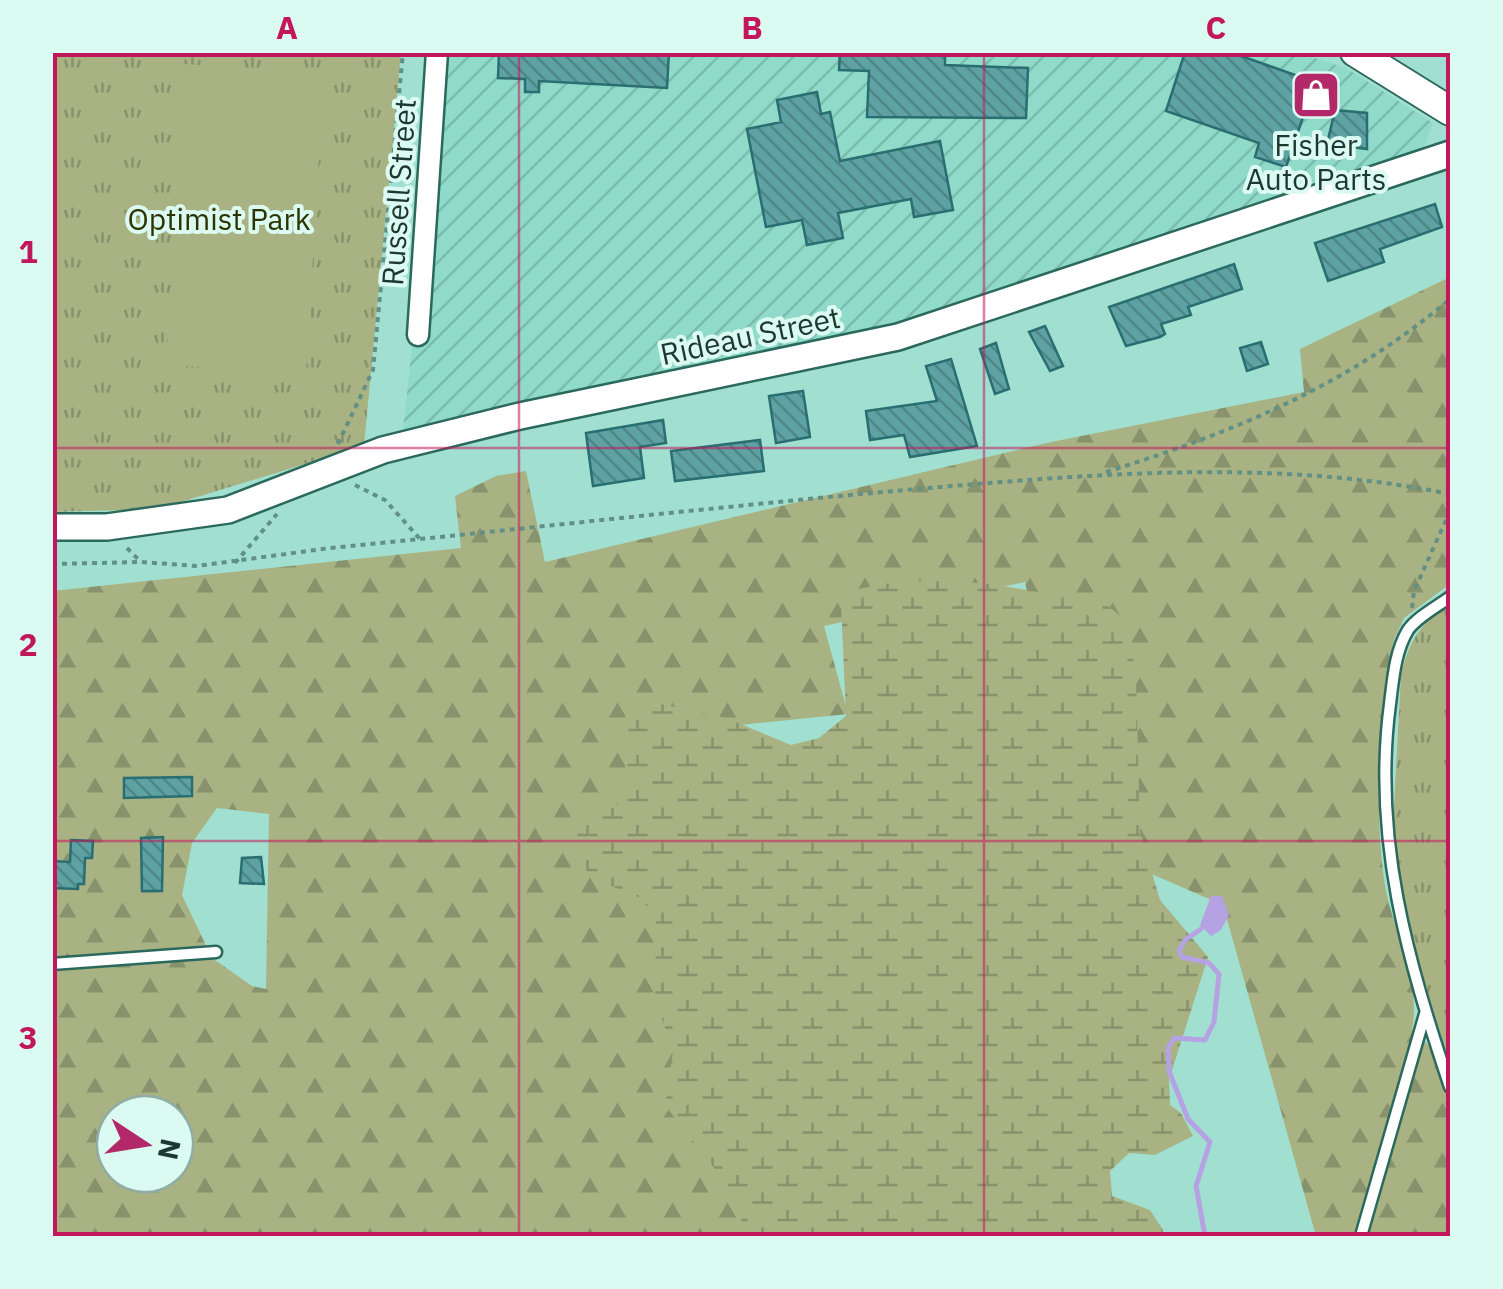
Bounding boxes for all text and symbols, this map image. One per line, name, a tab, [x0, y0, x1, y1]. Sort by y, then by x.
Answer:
text: A	[276, 6, 298, 48]
text: B	[741, 6, 763, 48]
text: C	[1206, 6, 1226, 48]
shop icon: Fisher Auto Parts	[1290, 69, 1342, 121]
street label: Russell Street	[372, 97, 424, 287]
place label: Fisher Auto Parts	[1246, 125, 1386, 198]
park label: Optimist Park	[128, 199, 311, 238]
text: 1	[18, 230, 38, 272]
street label: Rideau Street	[656, 297, 844, 373]
text: 2	[18, 623, 38, 665]
text: 3	[18, 1016, 38, 1058]
north arrow	[95, 1094, 195, 1194]
text: N	[150, 1136, 190, 1163]

